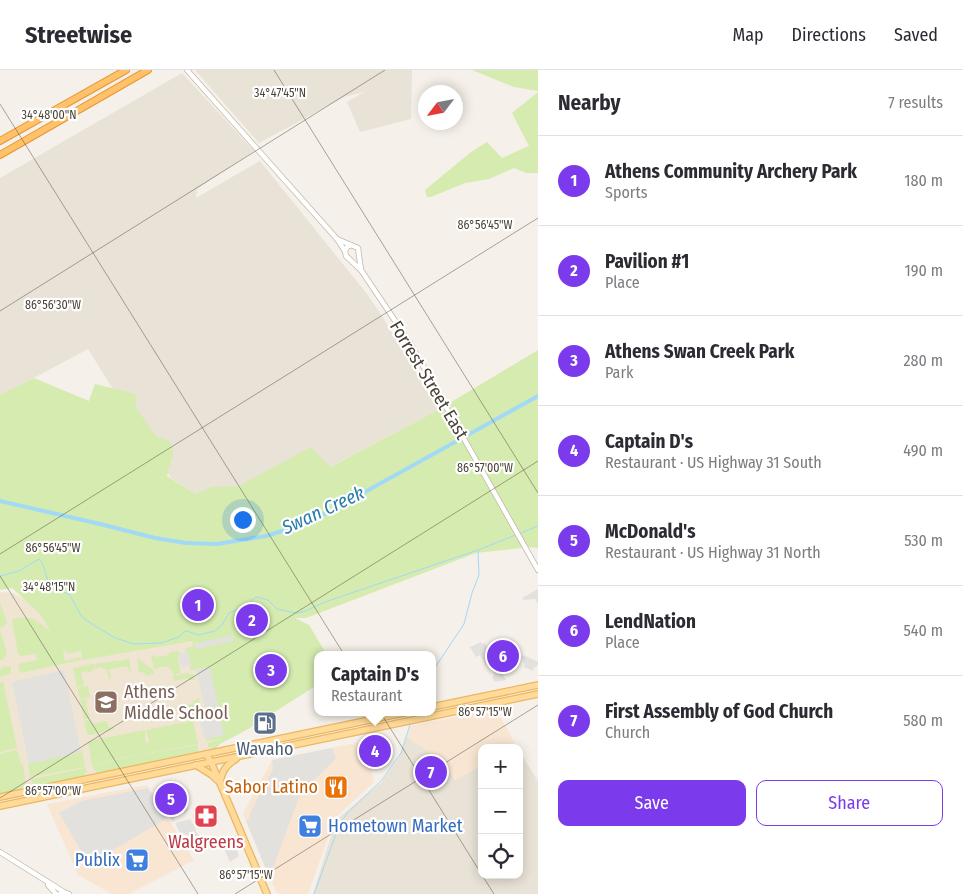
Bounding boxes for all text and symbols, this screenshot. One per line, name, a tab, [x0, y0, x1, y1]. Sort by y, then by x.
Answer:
text: Streetwise	[25, 21, 132, 49]
text: Map	[732, 24, 764, 46]
text: Directions	[792, 24, 866, 46]
text: Saved	[894, 24, 938, 46]
north arrow	[418, 85, 463, 130]
text: 34°47'45"N	[254, 86, 306, 100]
text: Nearby	[558, 90, 620, 116]
text: 7 results	[888, 93, 943, 112]
text: 34°48'00"N	[22, 108, 76, 122]
text: Athens Community Archery Park	[605, 160, 857, 183]
text: 1	[571, 171, 577, 190]
text: 180 m	[904, 171, 943, 190]
text: Sports	[605, 183, 648, 202]
text: 86°56'45"W	[458, 218, 513, 232]
text: Pavilion #1	[605, 250, 689, 273]
text: 2	[570, 261, 578, 280]
text: 190 m	[905, 261, 943, 280]
text: Place	[605, 273, 640, 292]
text: 86°56'30"W	[25, 298, 81, 312]
street label: Forrest Street East	[385, 317, 473, 443]
text: Athens Swan Creek Park	[605, 340, 794, 363]
text: 3	[570, 351, 578, 370]
text: 280 m	[904, 351, 943, 370]
text: Park	[605, 363, 633, 382]
text: Captain D's	[605, 430, 693, 453]
text: 4	[570, 441, 578, 460]
text: 490 m	[903, 441, 943, 460]
text: Restaurant · US Highway 31 South	[605, 453, 822, 472]
text: 86°57'00"W	[457, 461, 513, 475]
water label: Swan Creek	[277, 481, 368, 540]
your location	[230, 507, 256, 533]
text: McDonald's	[605, 520, 695, 543]
text: 5	[570, 531, 578, 550]
text: 530 m	[904, 531, 943, 550]
text: 86°56'45"W	[26, 541, 81, 555]
text: Restaurant · US Highway 31 North	[605, 543, 821, 562]
text: 34°48'15"N	[23, 580, 75, 594]
pin: 1	[182, 586, 214, 624]
pin: 2	[236, 601, 268, 639]
text: LendNation	[605, 610, 696, 633]
text: 6	[570, 621, 578, 640]
text: 540 m	[904, 621, 943, 640]
text: Place	[605, 633, 640, 652]
pin: 6	[487, 637, 519, 675]
pin: 3	[255, 651, 287, 689]
popup	[314, 651, 436, 716]
text: Captain D's	[331, 663, 419, 686]
place label: Athens Middle School	[124, 681, 228, 724]
text: Restaurant	[331, 686, 402, 705]
school or university icon: Athens Middle School	[93, 689, 119, 715]
text: First Assembly of God Church	[605, 700, 833, 723]
text: 86°57'15"W	[458, 705, 512, 719]
fuel station icon: Wavaho	[252, 710, 278, 736]
text: 7	[571, 711, 577, 730]
text: 580 m	[903, 711, 943, 730]
text: Church	[605, 723, 650, 742]
pin: 4	[359, 732, 391, 770]
place label: Wavaho	[236, 738, 294, 760]
map controls	[478, 744, 523, 879]
button: +	[478, 744, 523, 789]
pin: 7	[415, 753, 447, 791]
restaurant icon: Sabor Latino	[323, 774, 349, 800]
place label: Sabor Latino	[225, 776, 318, 798]
pin: 5	[155, 780, 187, 818]
button: Save	[558, 780, 746, 826]
button: Share	[756, 780, 943, 826]
text: 86°57'00"W	[25, 784, 81, 798]
button: −	[478, 789, 523, 834]
pharmacy icon: Walgreens	[193, 803, 219, 829]
supermarket icon: Hometown Market	[297, 813, 323, 839]
place label: Hometown Market	[328, 815, 463, 837]
place label: Walgreens	[168, 831, 244, 853]
button: locate	[478, 834, 523, 879]
supermarket icon: Publix	[124, 847, 150, 873]
place label: Publix	[75, 849, 120, 871]
text: 86°57'15"W	[219, 868, 273, 882]

